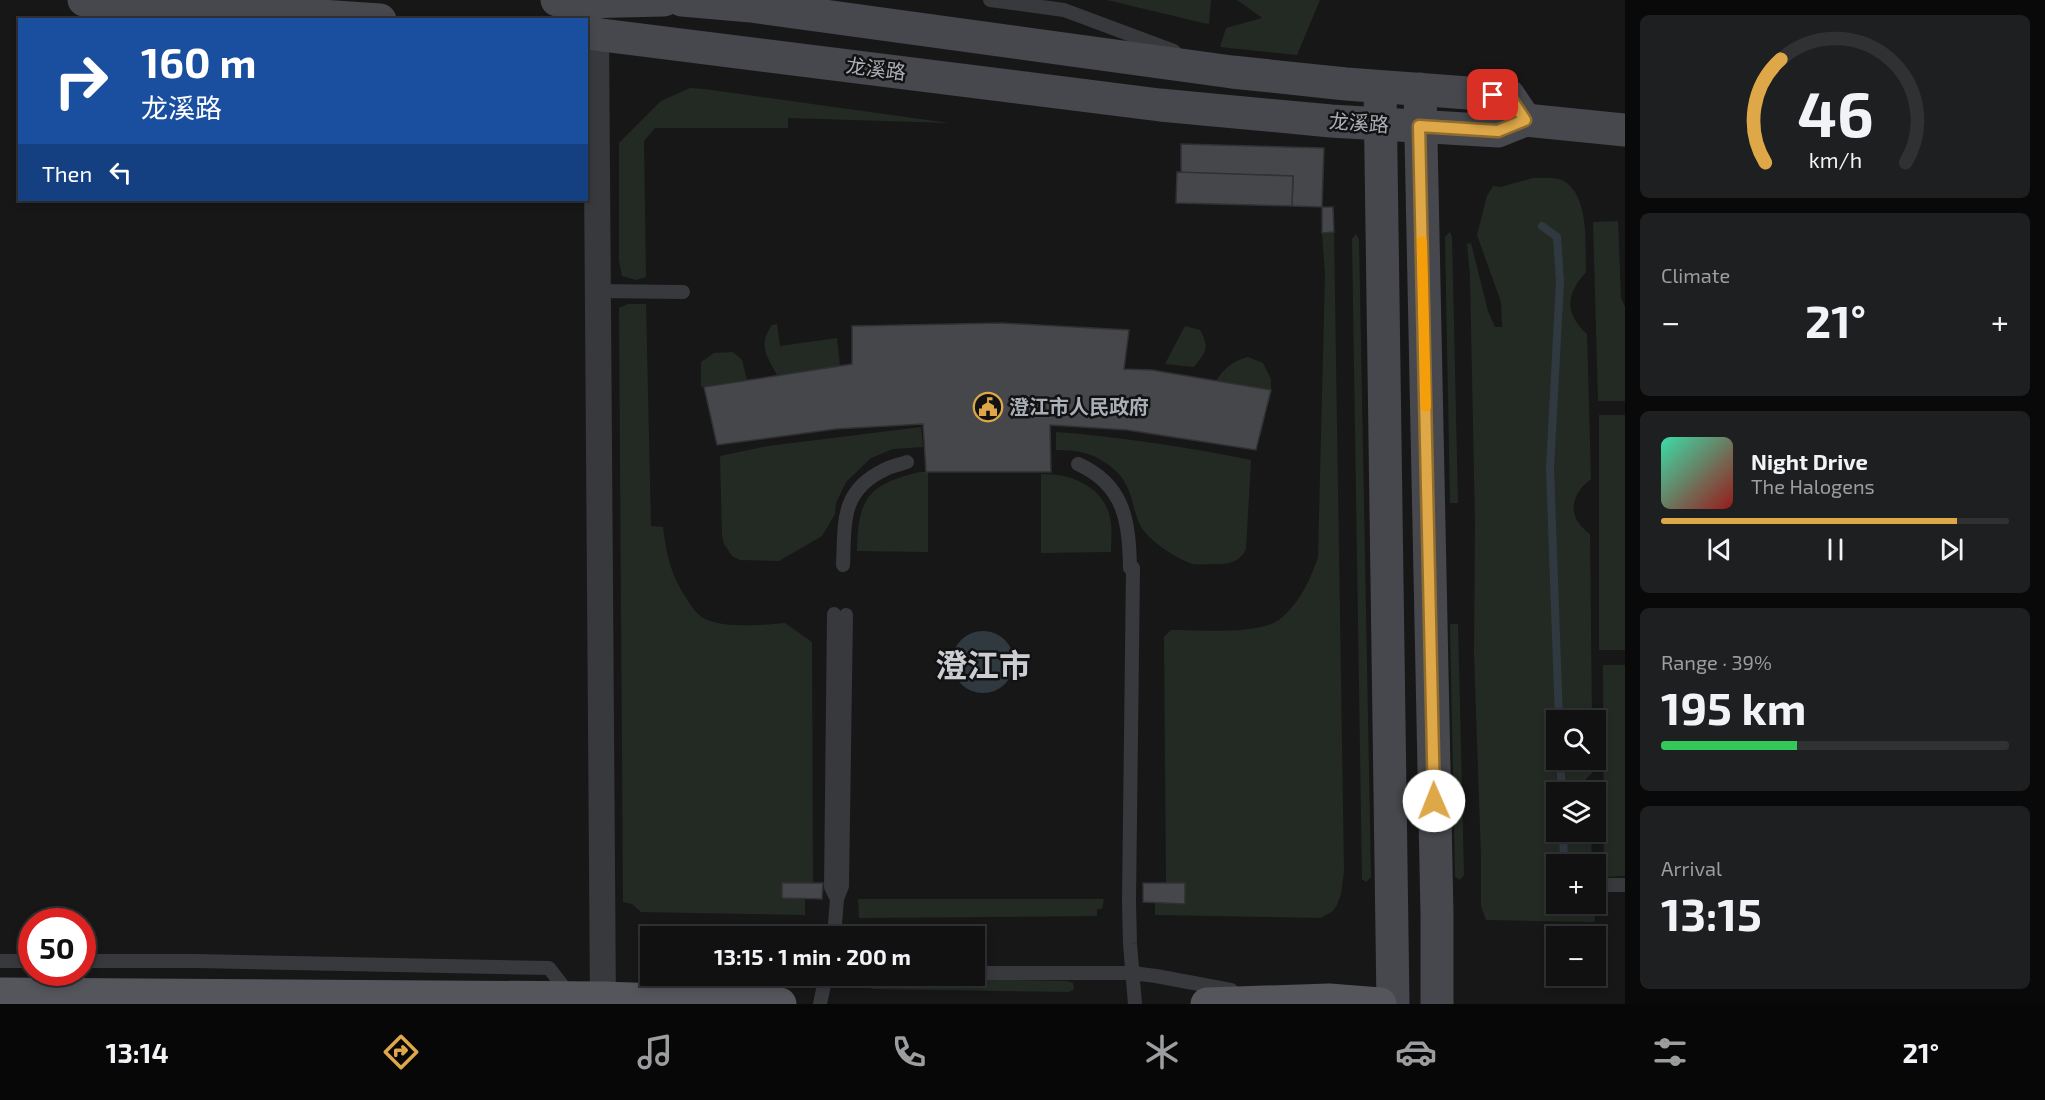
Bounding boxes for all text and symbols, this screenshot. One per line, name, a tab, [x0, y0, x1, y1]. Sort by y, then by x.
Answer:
text: 160 m	[141, 36, 257, 86]
icon: right	[42, 42, 120, 120]
street label: 龙溪路	[845, 52, 907, 84]
pin	[1467, 69, 1518, 120]
text: 46	[1797, 76, 1873, 151]
icon: arrive	[1476, 78, 1509, 111]
text: 龙溪路	[141, 91, 222, 123]
street label: 龙溪路	[1328, 108, 1390, 136]
text: km/h	[1808, 148, 1862, 173]
icon: left	[104, 156, 137, 189]
text: Then	[42, 160, 92, 186]
text: Climate	[1661, 263, 1730, 287]
text: 21°	[1805, 293, 1866, 347]
text: −	[1661, 301, 1680, 341]
text: +	[1991, 301, 2009, 341]
public building icon: 澄江市人民政府	[972, 391, 1004, 423]
place label: 澄江市人民政府	[1009, 394, 1149, 418]
text: Night Drive	[1751, 448, 1868, 474]
text: The Halogens	[1751, 474, 1875, 498]
icon: previous	[1703, 533, 1736, 566]
icon: pause	[1819, 533, 1852, 566]
icon: next	[1935, 533, 1968, 566]
district label: 澄江市	[935, 645, 1031, 683]
text: Range · 39%	[1661, 650, 1772, 674]
text: 195 km	[1661, 680, 1806, 734]
map controls	[1546, 710, 1606, 986]
button: search	[1546, 710, 1606, 770]
position arrow	[1402, 769, 1466, 833]
button: layers	[1546, 782, 1606, 842]
button: +	[1546, 854, 1606, 914]
text: Arrival	[1661, 856, 1722, 880]
text: 13:15	[1661, 886, 1762, 940]
speed limit sign: 50	[18, 908, 96, 986]
button: −	[1546, 926, 1606, 986]
text: 13:15 · 1 min · 200 m	[714, 943, 911, 969]
icon: directions	[380, 1031, 422, 1073]
icon: music	[634, 1031, 676, 1073]
icon: phone	[888, 1031, 930, 1073]
icon: climate	[1141, 1031, 1183, 1073]
icon: car	[1395, 1031, 1437, 1073]
icon: filters	[1649, 1031, 1691, 1073]
text: 13:14	[106, 1036, 169, 1068]
text: 21°	[1902, 1036, 1939, 1068]

